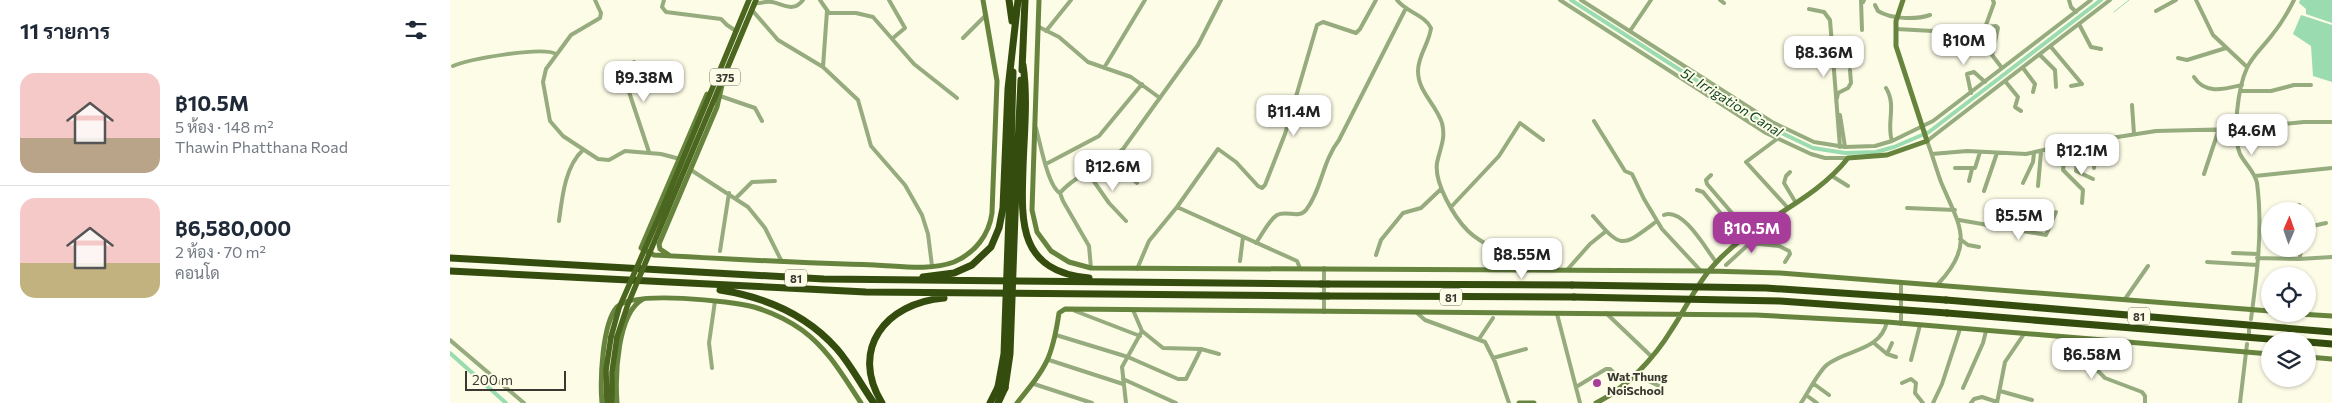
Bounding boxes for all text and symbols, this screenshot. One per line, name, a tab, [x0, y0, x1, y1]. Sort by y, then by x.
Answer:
icon: filters	[402, 16, 430, 44]
text: 11 รายการ	[20, 18, 110, 43]
pin: ฿10M	[1934, 23, 1994, 66]
text: ฿10M	[1943, 30, 1985, 49]
pin: ฿8.36M	[1783, 36, 1865, 78]
text: ฿8.36M	[1795, 42, 1853, 61]
pin: ฿9.38M	[603, 61, 685, 103]
water label: 5L Irrigation Canal	[1678, 64, 1786, 140]
text: ฿9.38M	[615, 67, 673, 86]
road number: 375	[710, 68, 740, 86]
text: ฿10.5M	[175, 90, 249, 115]
icon: home	[60, 93, 120, 153]
pin: ฿11.4M	[1253, 94, 1335, 137]
text: ฿11.4M	[1267, 101, 1321, 120]
pin: ฿4.6M	[2217, 114, 2287, 156]
text: 5 ห้อง · 148 m²	[175, 117, 274, 136]
text: ฿4.6M	[2228, 120, 2276, 139]
pin: ฿12.1M	[2041, 134, 2123, 176]
text: Thawin Phatthana Road	[175, 137, 348, 156]
text: ฿12.1M	[2056, 140, 2108, 159]
pin: ฿12.6M	[1072, 150, 1154, 192]
text: ฿12.6M	[1085, 156, 1141, 175]
pin: ฿5.5M	[1984, 198, 2054, 241]
north arrow	[2261, 202, 2316, 258]
map controls	[2261, 202, 2316, 387]
text: ฿5.5M	[1995, 205, 2043, 224]
pin: ฿10.5M	[1711, 212, 1793, 254]
text: ฿6,580,000	[175, 215, 291, 240]
icon: home	[60, 218, 120, 278]
text: ฿10.5M	[1724, 218, 1780, 237]
pin: ฿8.55M	[1481, 238, 1563, 280]
text: 2 ห้อง · 70 m²	[175, 242, 266, 261]
text: ฿8.55M	[1493, 244, 1551, 263]
text: คอนโด	[175, 263, 220, 282]
button: locate	[2261, 267, 2316, 322]
road number: 81	[785, 270, 807, 286]
road number: 81	[1440, 288, 1462, 306]
road number: 81	[2128, 308, 2150, 324]
button: layers	[2261, 332, 2316, 387]
pin: ฿6.58M	[2051, 338, 2133, 380]
text: ฿6.58M	[2063, 344, 2121, 363]
scale bar	[465, 368, 566, 391]
place label: Wat Thung NoiSchool	[1607, 369, 1668, 397]
text: 200 m	[472, 371, 513, 388]
marker: Wat Thung NoiSchool	[1591, 377, 1603, 389]

